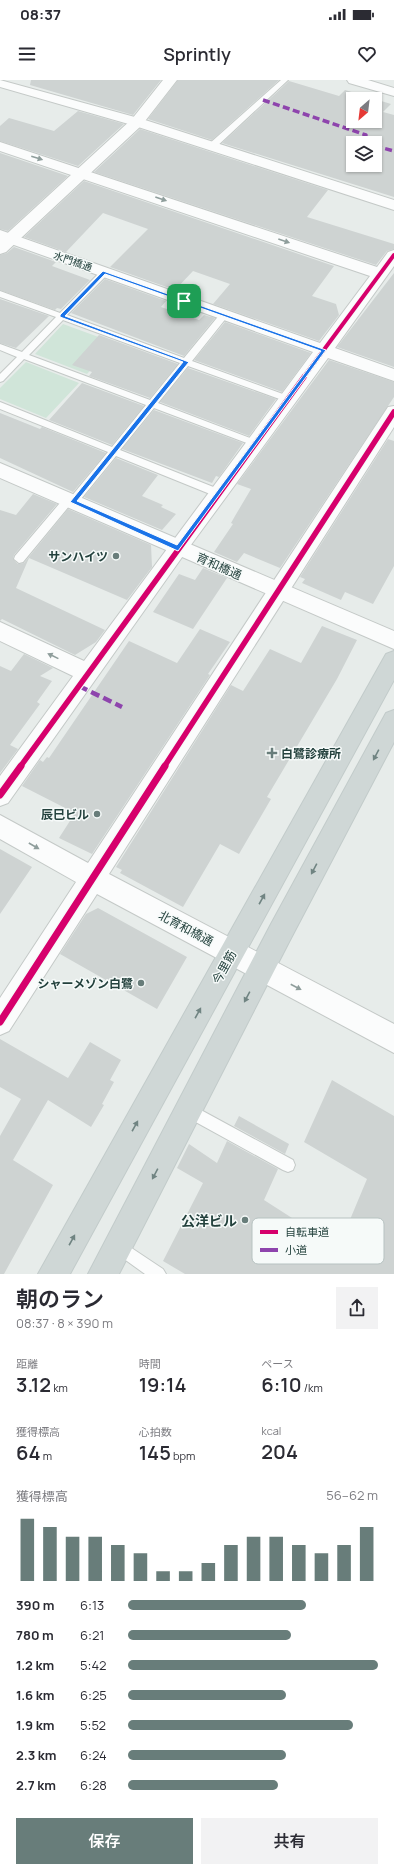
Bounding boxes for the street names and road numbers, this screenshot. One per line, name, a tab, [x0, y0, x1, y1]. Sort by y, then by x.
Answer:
street label: 水門橋通	[52, 248, 94, 274]
street label: 育和橋通	[194, 548, 244, 584]
street label: 北育和橋通	[156, 906, 216, 950]
street label: 今里筋	[208, 947, 240, 987]

